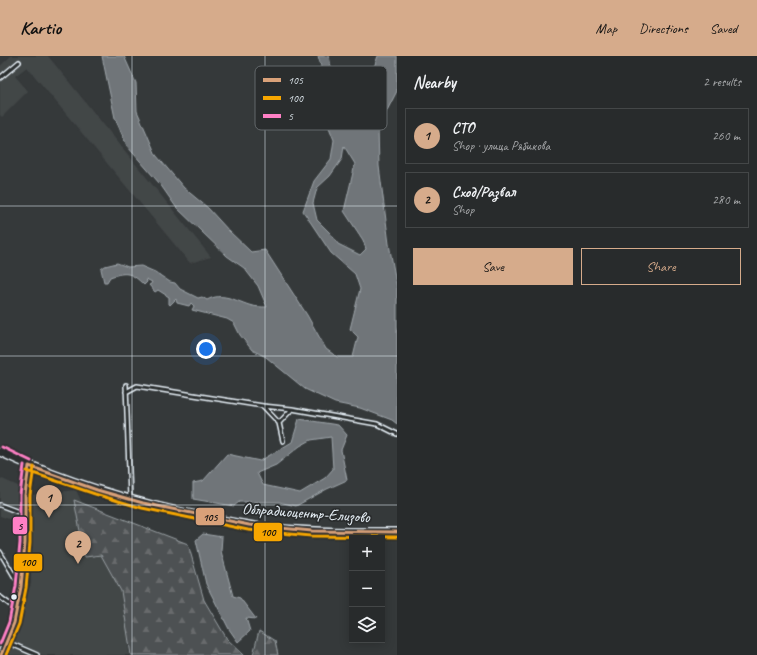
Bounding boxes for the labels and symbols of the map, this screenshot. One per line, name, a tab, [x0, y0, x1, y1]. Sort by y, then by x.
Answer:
legend	[255, 66, 387, 130]
text: 105	[288, 73, 304, 87]
text: 100	[288, 91, 304, 105]
text: 5	[288, 109, 294, 123]
your location	[196, 339, 216, 359]
pin: 1	[36, 485, 62, 518]
street label: Облрадиоцентр-Елизово	[242, 499, 372, 528]
line badge: 105	[195, 507, 225, 526]
text: 105	[203, 510, 219, 524]
line badge: 5	[12, 516, 28, 535]
text: 5	[18, 519, 24, 533]
line badge: 100	[253, 522, 283, 542]
text: 100	[261, 525, 276, 539]
pin: 2	[65, 531, 91, 564]
line badge: 100	[13, 553, 43, 572]
text: 100	[21, 555, 36, 569]
unlabelled marker	[9, 592, 19, 602]

